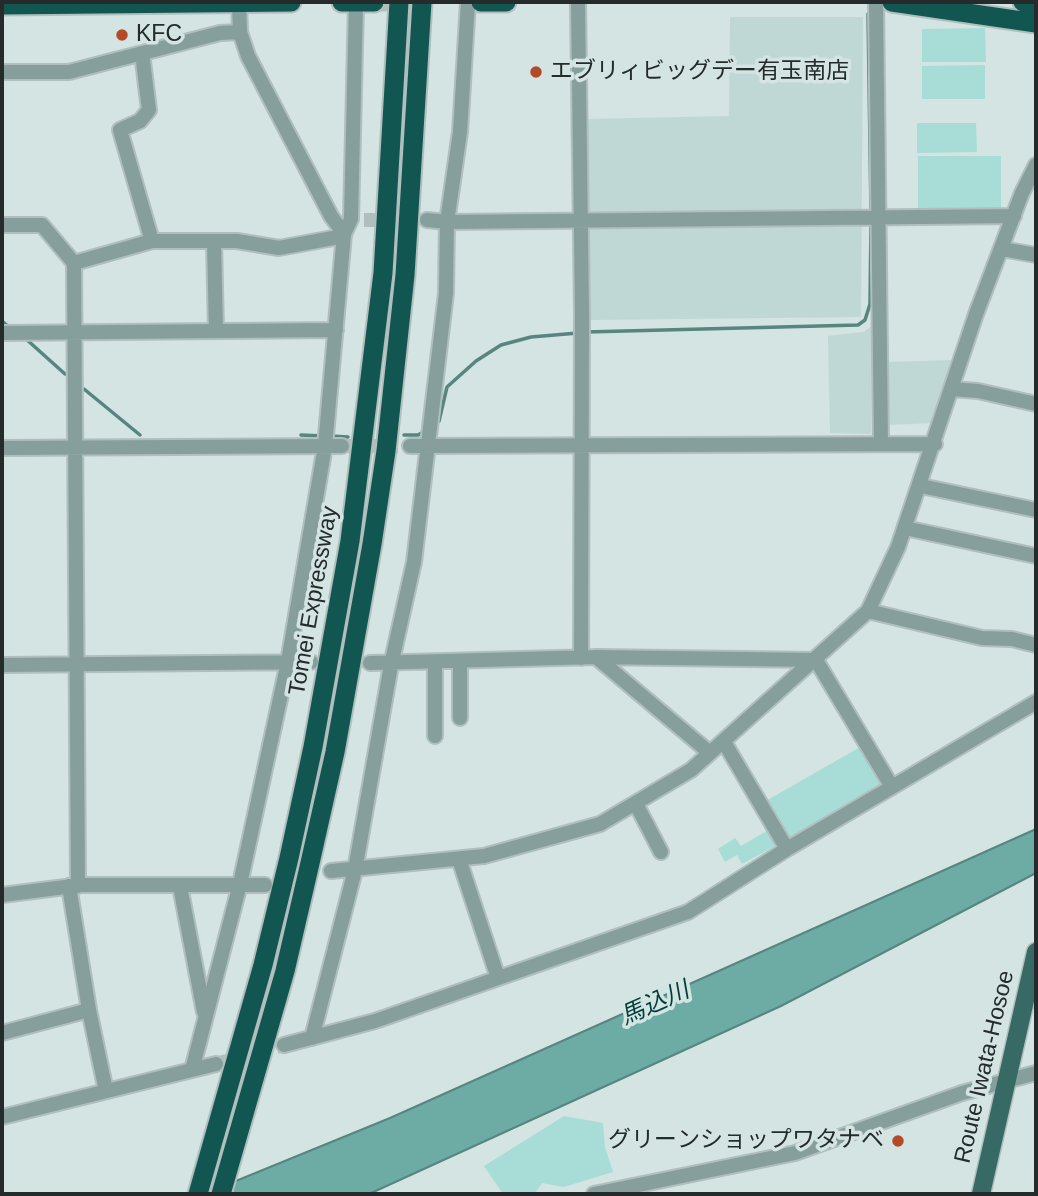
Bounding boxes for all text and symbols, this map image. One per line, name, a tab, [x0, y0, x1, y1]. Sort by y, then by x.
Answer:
place label: KFC	[136, 21, 182, 49]
marker: KFC	[114, 27, 130, 43]
place label: エブリィビッグデー有玉南店	[550, 58, 849, 86]
marker: エブリィビッグデー有玉南店	[528, 64, 544, 80]
street label: Tomei Expressway	[284, 504, 344, 698]
street label: Route Iwata-Hosoe	[949, 968, 1021, 1166]
water label: 馬込川	[616, 976, 694, 1032]
place label: グリーンショップワタナベ	[608, 1127, 884, 1155]
marker: グリーンショップワタナベ	[890, 1133, 906, 1149]

